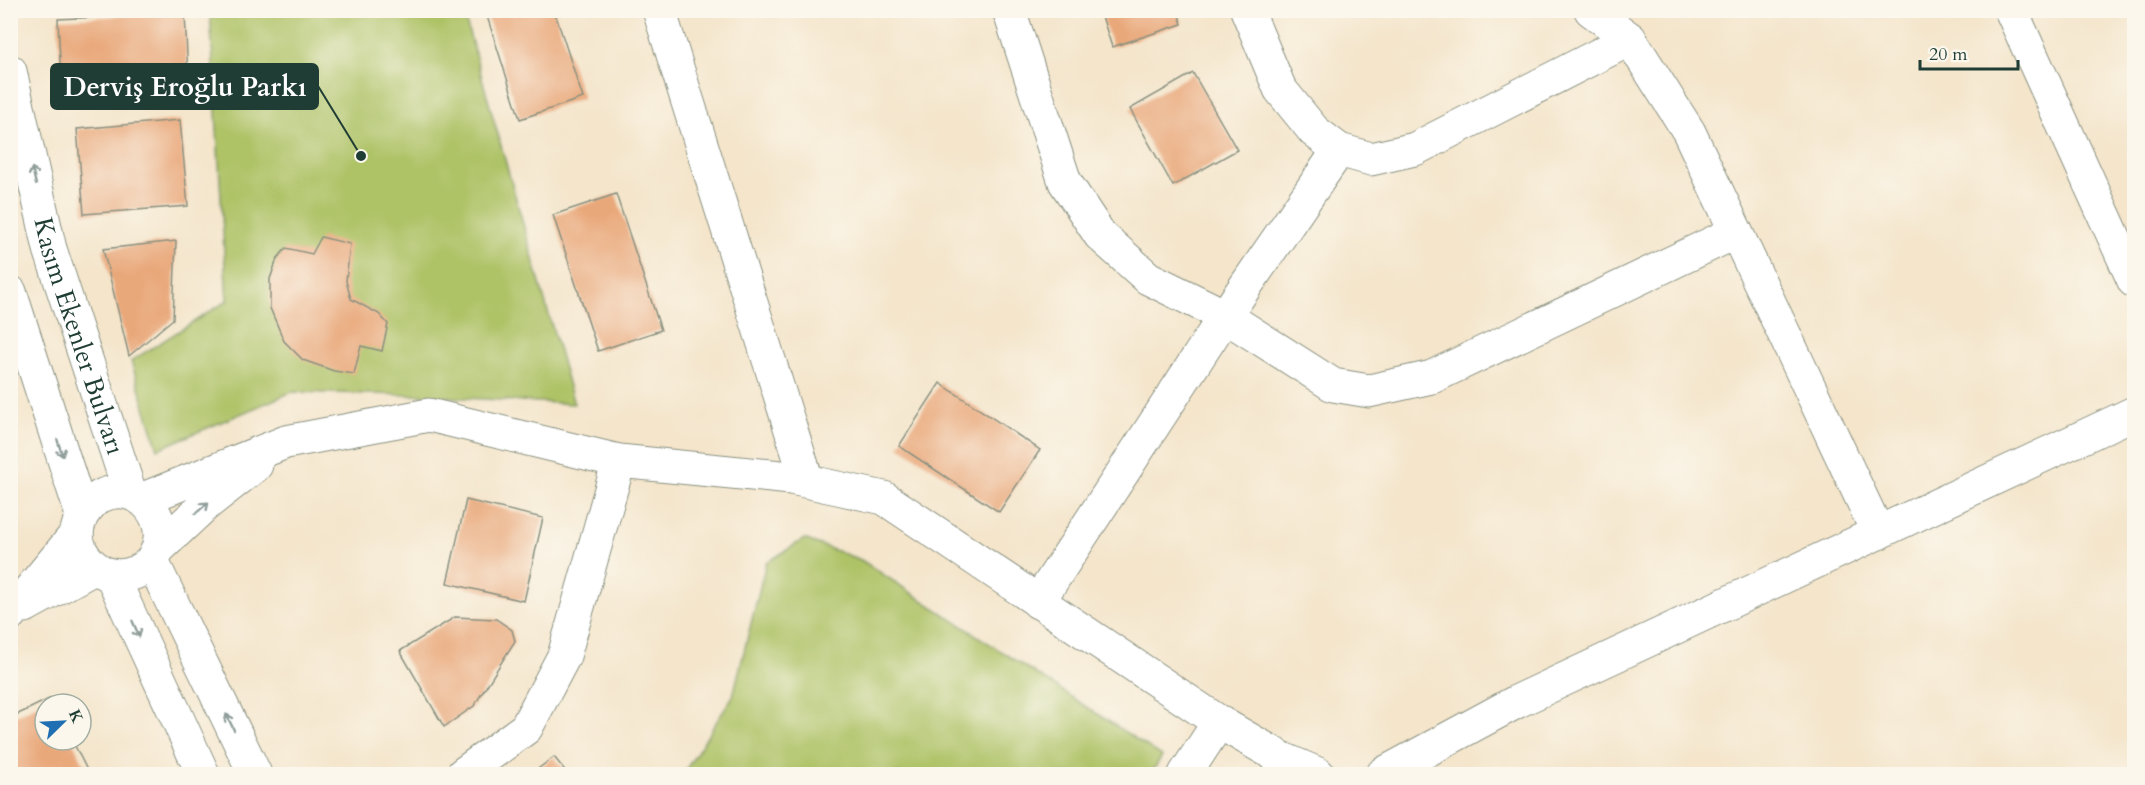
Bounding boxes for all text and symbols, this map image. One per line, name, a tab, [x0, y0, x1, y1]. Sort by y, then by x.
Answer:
scale bar	[1920, 33, 2018, 71]
text: 20 m	[1929, 42, 1968, 67]
callout: Derviş Eroğlu Parkı	[51, 64, 318, 109]
text: Derviş Eroğlu Parkı	[63, 69, 307, 106]
one-way arrow	[28, 167, 39, 187]
street label: Kasım Ekenler Bulvarı	[25, 214, 133, 459]
one-way arrow	[55, 438, 66, 457]
one-way arrow	[195, 501, 210, 515]
one-way arrow	[132, 620, 143, 638]
north arrow	[33, 692, 93, 752]
text: K	[63, 706, 88, 727]
one-way arrow	[223, 713, 235, 731]

